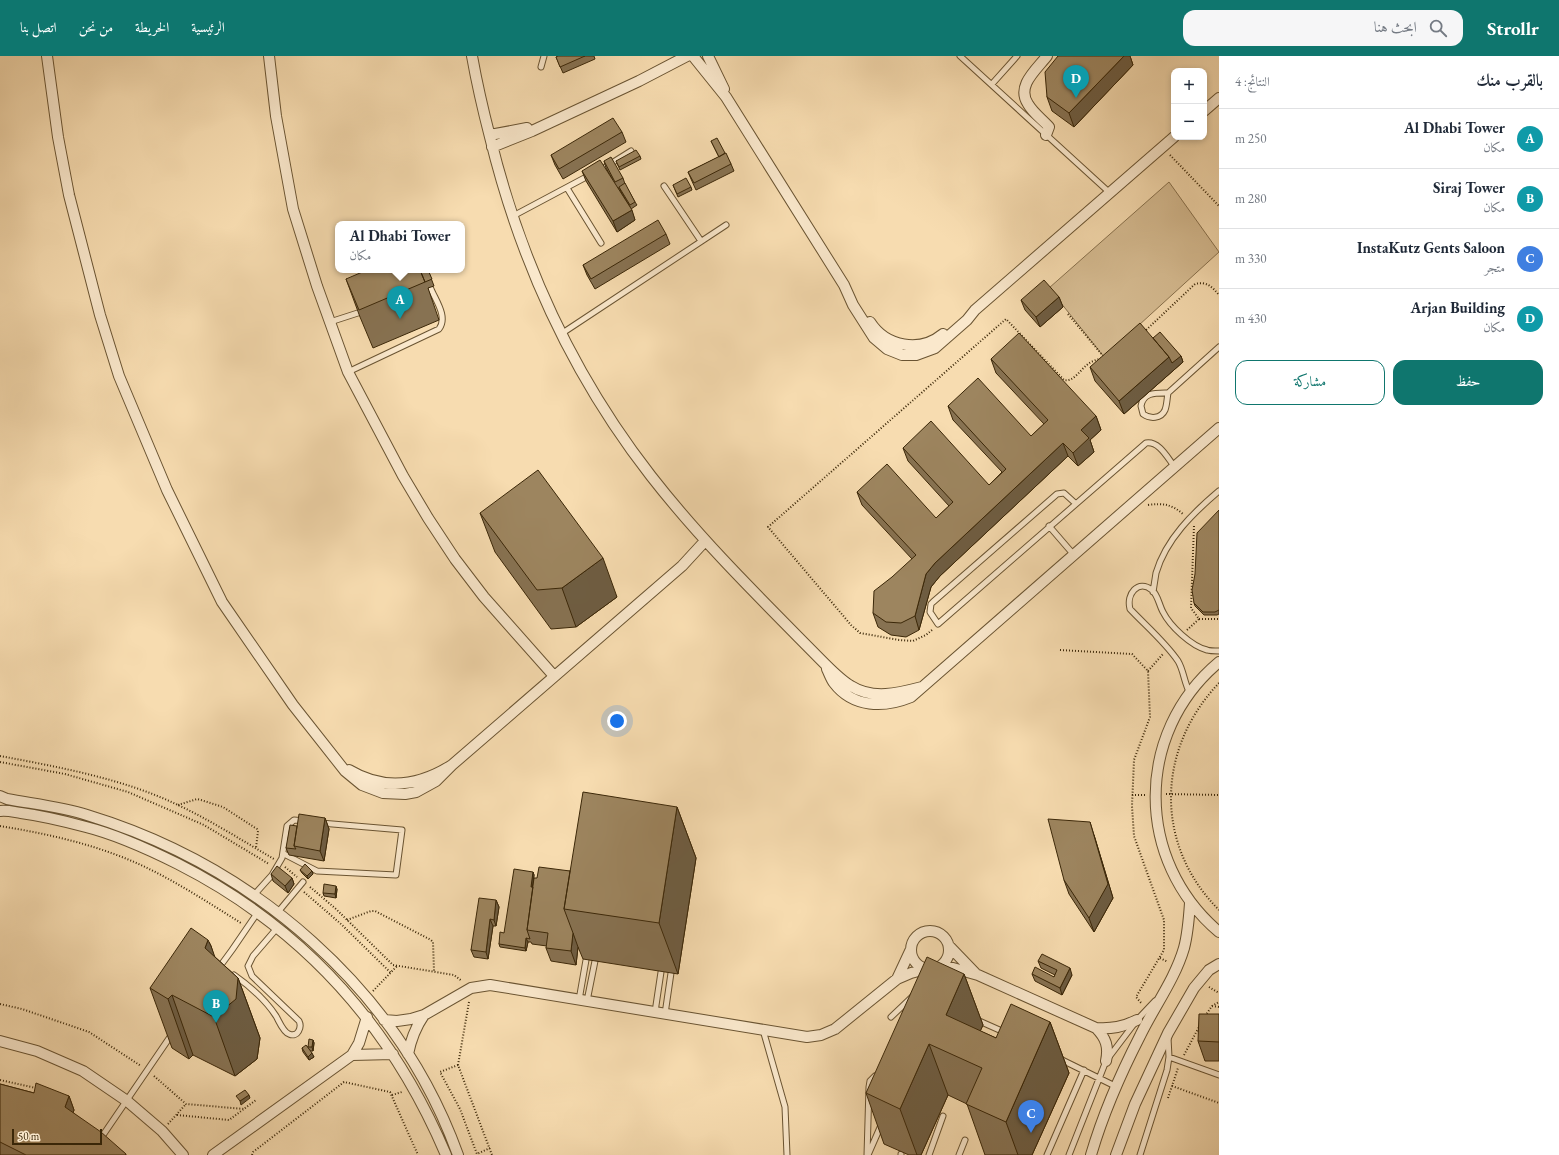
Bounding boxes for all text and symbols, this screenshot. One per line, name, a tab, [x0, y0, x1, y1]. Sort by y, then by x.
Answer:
search box	[1183, 10, 1463, 46]
text: Strollr	[1487, 16, 1539, 41]
text: ابحث هنا	[1374, 17, 1417, 36]
icon: search	[1427, 17, 1449, 39]
text: اتصل بنا	[20, 18, 57, 36]
text: من نحن	[79, 18, 113, 36]
text: الخريطة	[135, 18, 169, 36]
text: الرئيسية	[191, 18, 225, 36]
pin: D	[1063, 65, 1089, 98]
map controls	[1171, 68, 1207, 140]
button: +	[1171, 68, 1207, 104]
text: بالقرب منك	[1476, 69, 1543, 91]
text: النتائج: 4	[1235, 73, 1270, 90]
button: −	[1171, 104, 1207, 140]
text: Al Dhabi Tower	[1404, 118, 1505, 137]
text: 250 m	[1235, 130, 1266, 147]
text: A	[1525, 130, 1535, 147]
text: مكان	[1483, 139, 1505, 156]
text: Siraj Tower	[1433, 178, 1505, 197]
text: 280 m	[1235, 190, 1266, 207]
text: B	[1526, 190, 1534, 207]
text: مكان	[1483, 199, 1505, 216]
popup	[335, 221, 465, 273]
text: Al Dhabi Tower	[350, 226, 450, 245]
text: InstaKutz Gents Saloon	[1357, 238, 1505, 257]
text: مكان	[350, 247, 371, 264]
text: 330 m	[1235, 250, 1266, 267]
text: C	[1525, 250, 1535, 267]
text: متجر	[1484, 259, 1505, 276]
pin: A	[387, 286, 413, 319]
text: Arjan Building	[1411, 298, 1505, 317]
text: 430 m	[1235, 310, 1266, 327]
text: D	[1525, 310, 1535, 327]
text: مكان	[1483, 319, 1505, 336]
button: مشاركة	[1235, 360, 1385, 405]
button: حفظ	[1393, 360, 1543, 405]
your location	[607, 711, 627, 731]
pin: B	[203, 990, 229, 1023]
pin: C	[1018, 1100, 1044, 1133]
scale bar	[12, 1127, 102, 1146]
text: 50 m	[18, 1129, 39, 1143]

